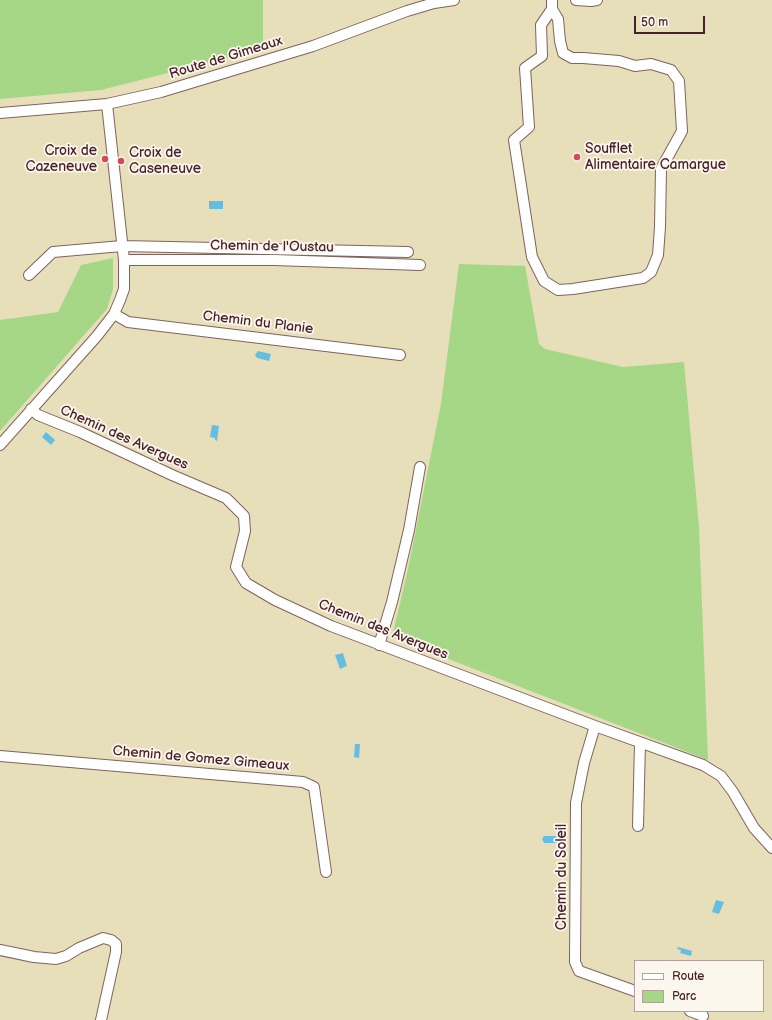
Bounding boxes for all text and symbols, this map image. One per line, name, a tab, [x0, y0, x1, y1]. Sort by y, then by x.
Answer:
scale bar	[636, 8, 707, 34]
text: 50 m	[641, 15, 668, 30]
street label: Route de Gimeaux	[167, 33, 285, 83]
place label: Soufflet Alimentaire Camargue	[585, 141, 726, 174]
place label: Croix de Cazeneuve	[25, 143, 97, 176]
place label: Croix de Caseneuve	[129, 145, 201, 178]
marker: Soufflet Alimentaire Camargue	[572, 152, 582, 162]
marker: Croix de Cazeneuve	[100, 154, 110, 164]
marker: Croix de Caseneuve	[116, 156, 126, 166]
street label: Chemin de l'Oustau	[210, 238, 334, 256]
street label: Chemin du Planie	[202, 308, 314, 338]
street label: Chemin des Avergues	[57, 402, 191, 474]
street label: Chemin des Avergues	[316, 596, 450, 664]
street label: Chemin de Gomez Gimeaux	[112, 743, 290, 775]
street label: Chemin du Soleil	[554, 824, 570, 930]
legend	[634, 960, 764, 1012]
text: Route	[672, 969, 704, 984]
text: Parc	[672, 989, 696, 1004]

